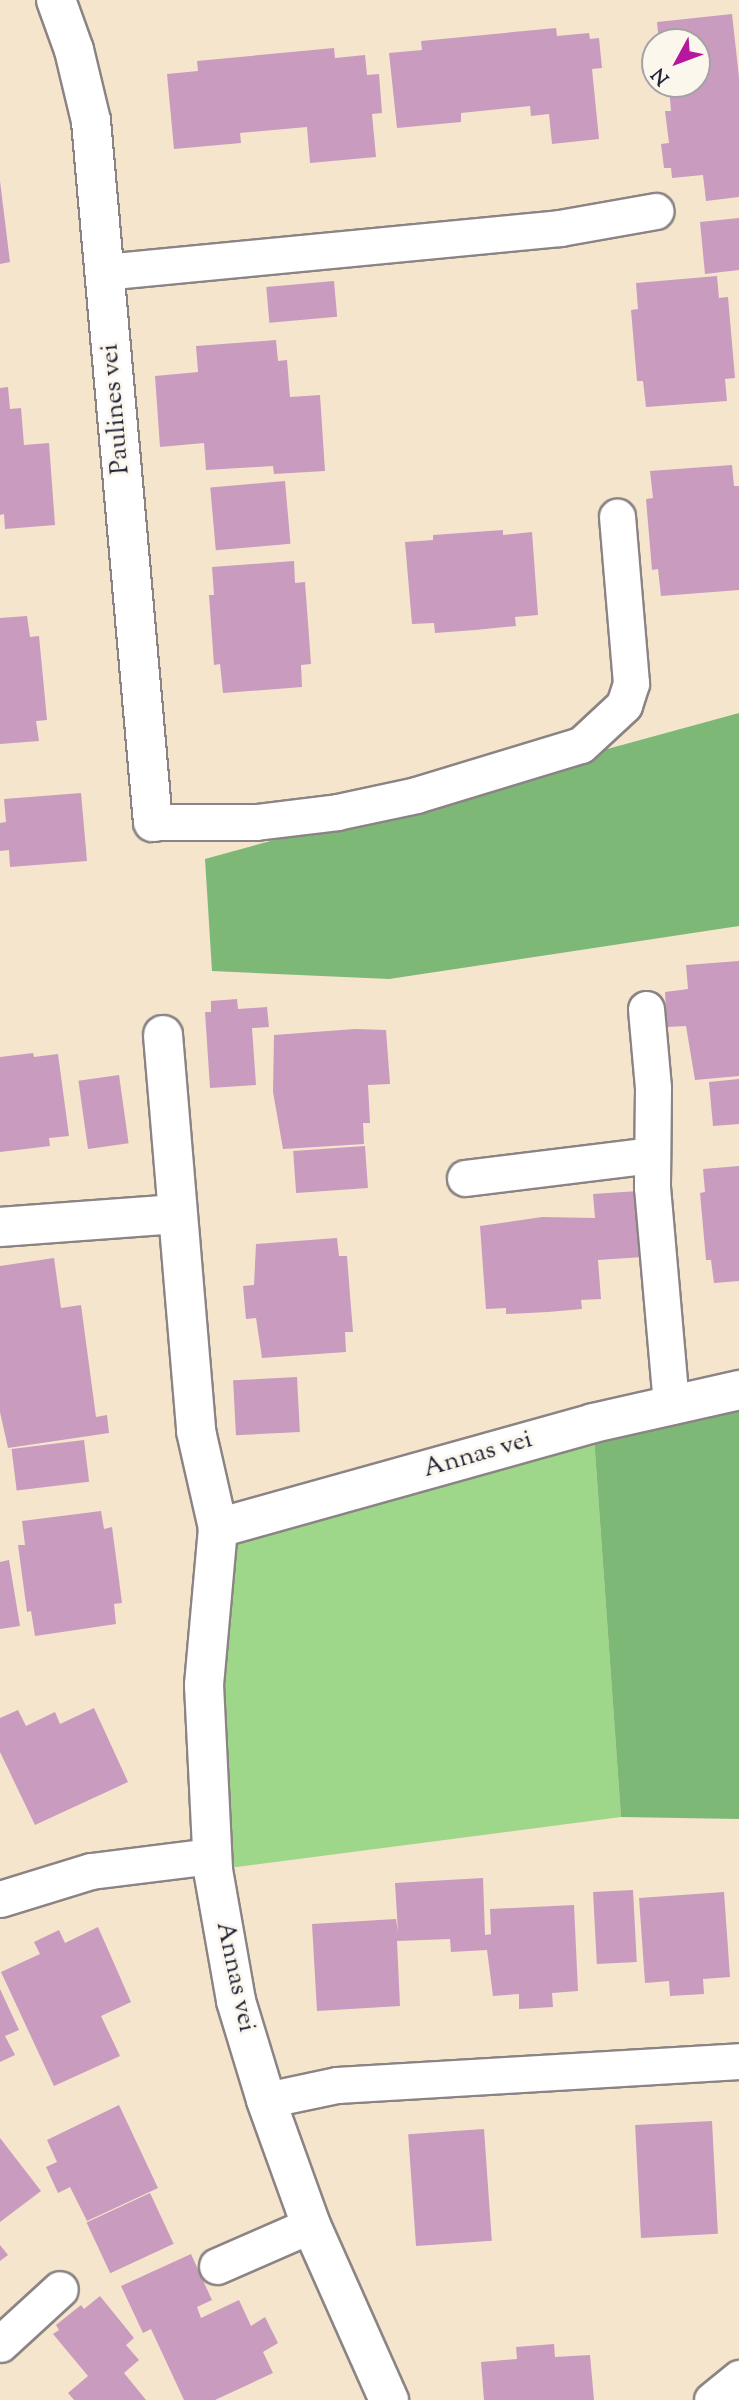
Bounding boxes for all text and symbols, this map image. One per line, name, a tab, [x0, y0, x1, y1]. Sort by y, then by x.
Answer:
north arrow	[641, 28, 711, 98]
text: N	[646, 61, 676, 90]
street label: Paulines vei	[95, 342, 137, 476]
street label: Annas vei	[420, 1425, 536, 1485]
street label: Annas vei	[208, 1919, 262, 2035]

